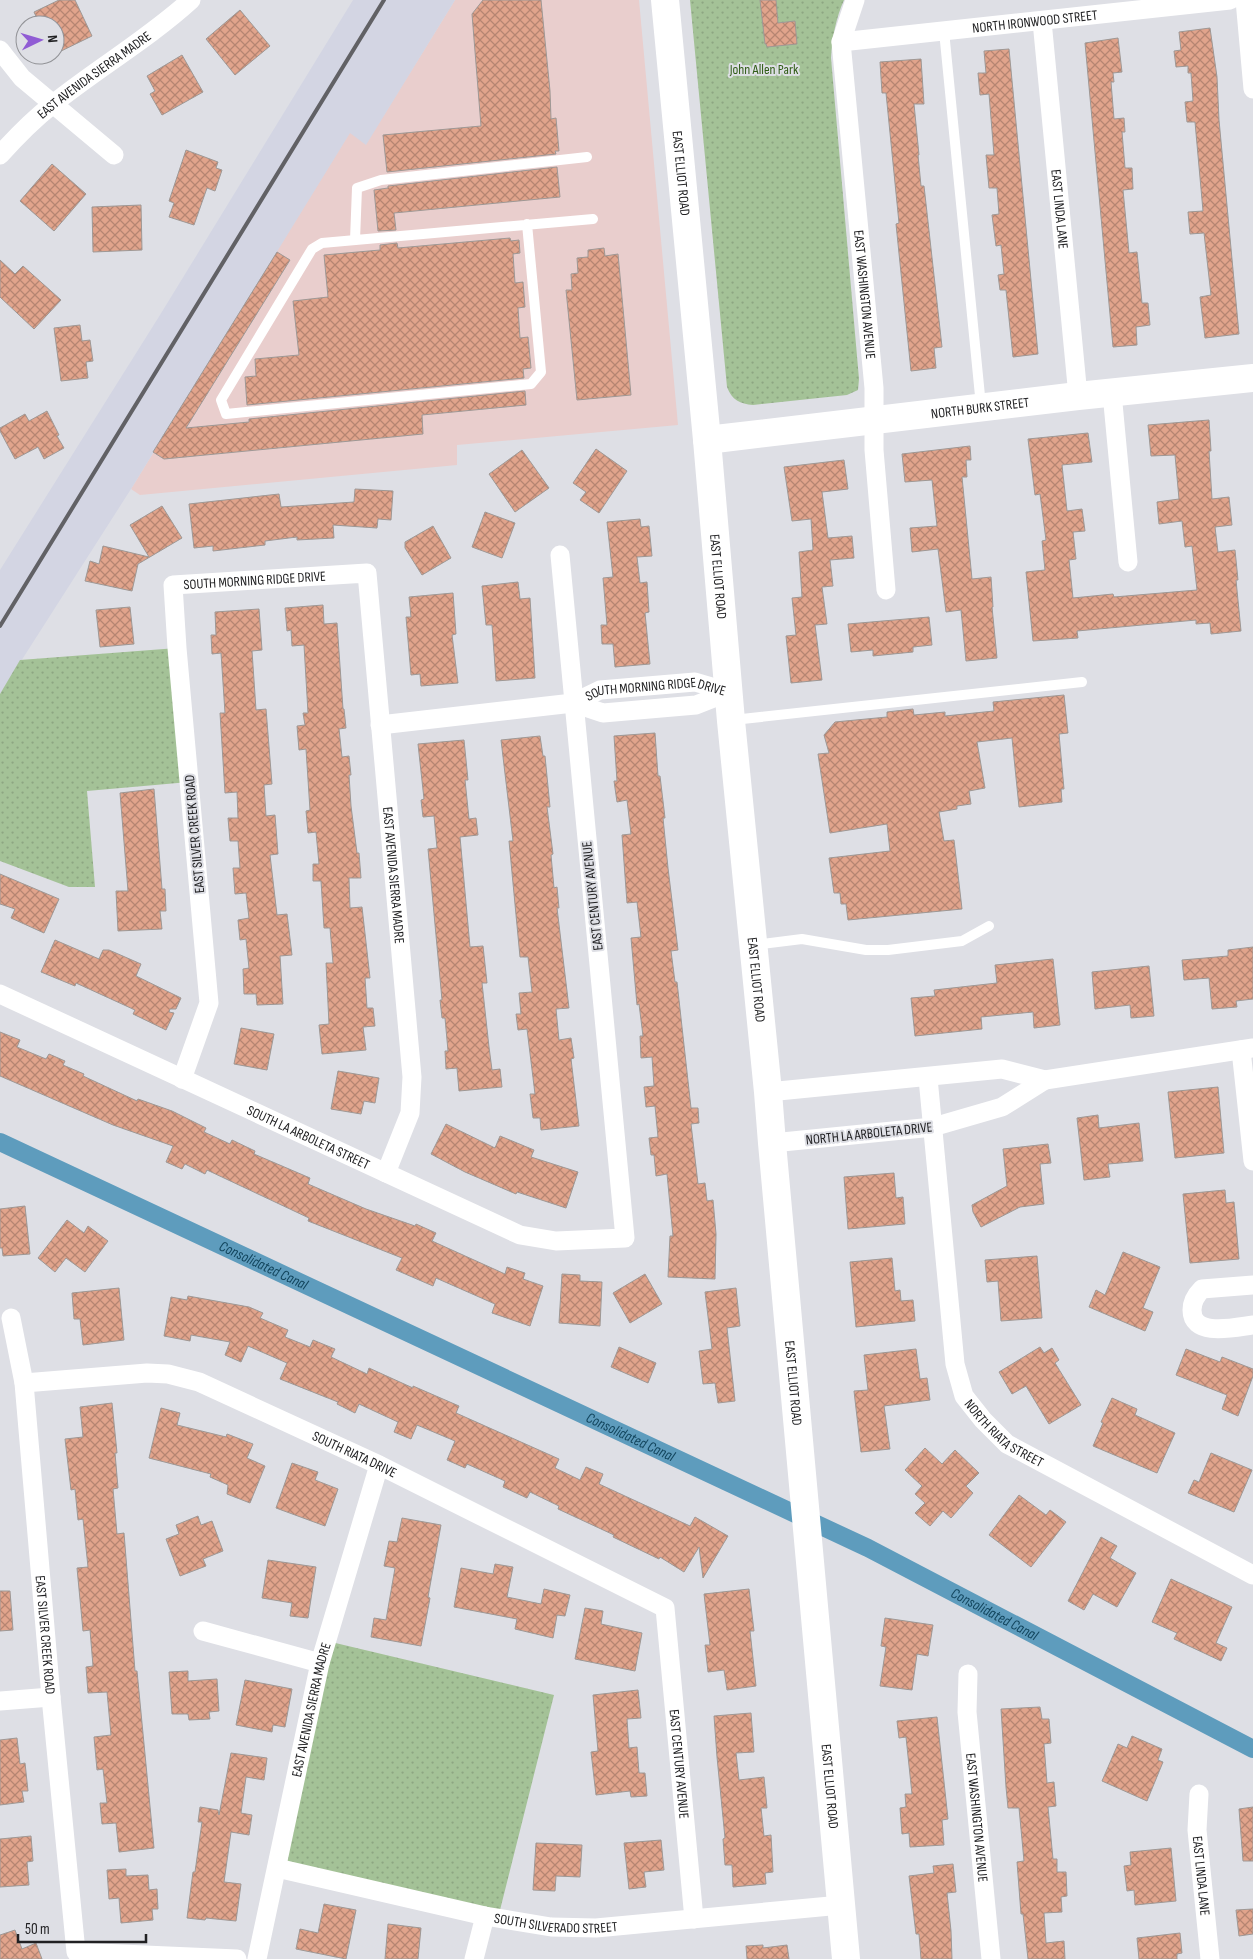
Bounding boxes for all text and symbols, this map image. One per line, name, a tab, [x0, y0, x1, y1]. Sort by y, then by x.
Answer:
street label: NORTH IRONWOOD STREET	[971, 6, 1099, 37]
north arrow	[15, 15, 65, 65]
street label: EAST AVENIDA SIERRA MADRE	[34, 28, 154, 124]
park label: John Allen Park	[729, 61, 799, 78]
street label: EAST ELLIOT ROAD	[669, 130, 694, 217]
street label: EAST LINDA LANE	[1047, 169, 1072, 250]
street label: EAST WASHINGTON AVENUE	[850, 229, 879, 360]
street label: NORTH BURK STREET	[930, 394, 1031, 422]
street label: EAST ELLIOT ROAD	[706, 533, 730, 620]
street label: SOUTH MORNING RIDGE DRIVE	[183, 568, 326, 593]
street label: SOUTH MORNING RIDGE DRIVE	[583, 674, 728, 705]
street label: EAST SILVER CREEK ROAD	[181, 774, 208, 894]
street label: EAST AVENIDA SIERRA MADRE	[379, 806, 408, 945]
street label: EAST CENTURY AVENUE	[578, 840, 607, 951]
street label: EAST ELLIOT ROAD	[744, 937, 769, 1023]
street label: SOUTH LA ARBOLETA STREET	[244, 1102, 373, 1173]
street label: NORTH LA ARBOLETA DRIVE	[805, 1118, 933, 1149]
water label: Consolidated Canal	[216, 1237, 312, 1295]
street label: EAST ELLIOT ROAD	[781, 1340, 806, 1426]
street label: NORTH RIATA STREET	[961, 1396, 1047, 1471]
water label: Consolidated Canal	[583, 1408, 679, 1467]
street label: SOUTH RIATA DRIVE	[310, 1427, 400, 1482]
street label: EAST SILVER CREEK ROAD	[32, 1575, 59, 1695]
water label: Consolidated Canal	[947, 1584, 1042, 1646]
street label: EAST AVENIDA SIERRA MADRE	[288, 1640, 335, 1779]
street label: EAST CENTURY AVENUE	[665, 1709, 693, 1820]
street label: EAST ELLIOT ROAD	[818, 1743, 842, 1830]
street label: EAST WASHINGTON AVENUE	[962, 1752, 991, 1883]
street label: EAST LINDA LANE	[1189, 1835, 1214, 1917]
street label: SOUTH SILVERADO STREET	[493, 1910, 619, 1937]
scale bar	[18, 1912, 145, 1944]
text: 50 m	[25, 1920, 50, 1939]

